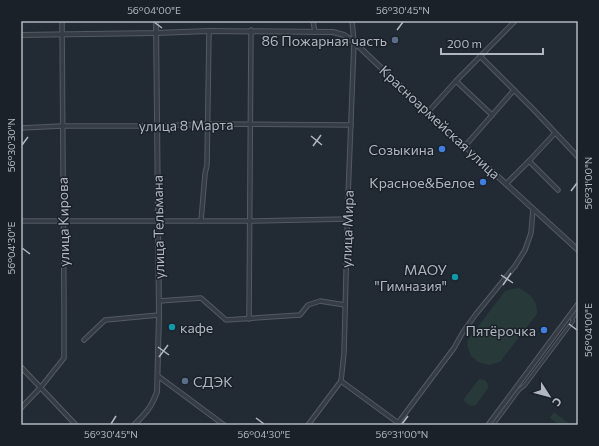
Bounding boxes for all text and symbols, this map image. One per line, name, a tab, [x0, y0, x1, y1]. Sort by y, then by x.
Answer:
text: 56°04'00"E	[127, 4, 181, 16]
text: 56°30'45"N	[376, 4, 430, 16]
scale bar	[441, 30, 543, 56]
place label: 86 Пожарная часть	[262, 32, 387, 49]
marker: 86 Пожарная часть	[390, 35, 400, 45]
text: 200 m	[447, 36, 482, 50]
street label: Красноармейская улица	[376, 62, 504, 182]
street label: улица 8 Марта	[139, 116, 233, 134]
text: 56°30'30"N	[5, 118, 17, 172]
place label: Созыкина	[368, 141, 434, 158]
marker: Созыкина	[437, 144, 447, 154]
text: 56°31'00"N	[582, 157, 594, 209]
place label: Красное&Белое	[369, 174, 475, 191]
street label: улица Тельмана	[149, 175, 167, 279]
street label: улица Кирова	[54, 177, 72, 267]
marker: Красное&Белое	[478, 177, 488, 187]
street label: улица Мира	[337, 190, 357, 268]
text: 56°04'30"E	[5, 221, 17, 274]
place label: МАОУ "Гимназия"	[374, 261, 448, 294]
marker: МАОУ "Гимназия"	[450, 272, 460, 282]
text: 56°04'00"E	[582, 303, 594, 357]
place label: кафе	[180, 319, 213, 336]
marker: кафе	[167, 322, 177, 332]
place label: Пятёрочка	[466, 322, 536, 339]
marker: Пятёрочка	[539, 325, 549, 335]
place label: СДЭК	[193, 373, 233, 390]
marker: СДЭК	[180, 376, 190, 386]
north arrow	[529, 376, 569, 416]
text: С	[550, 395, 565, 409]
text: 56°30'45"N	[84, 428, 138, 440]
text: 56°04'30"E	[238, 428, 291, 440]
text: 56°31'00"N	[376, 428, 428, 440]

